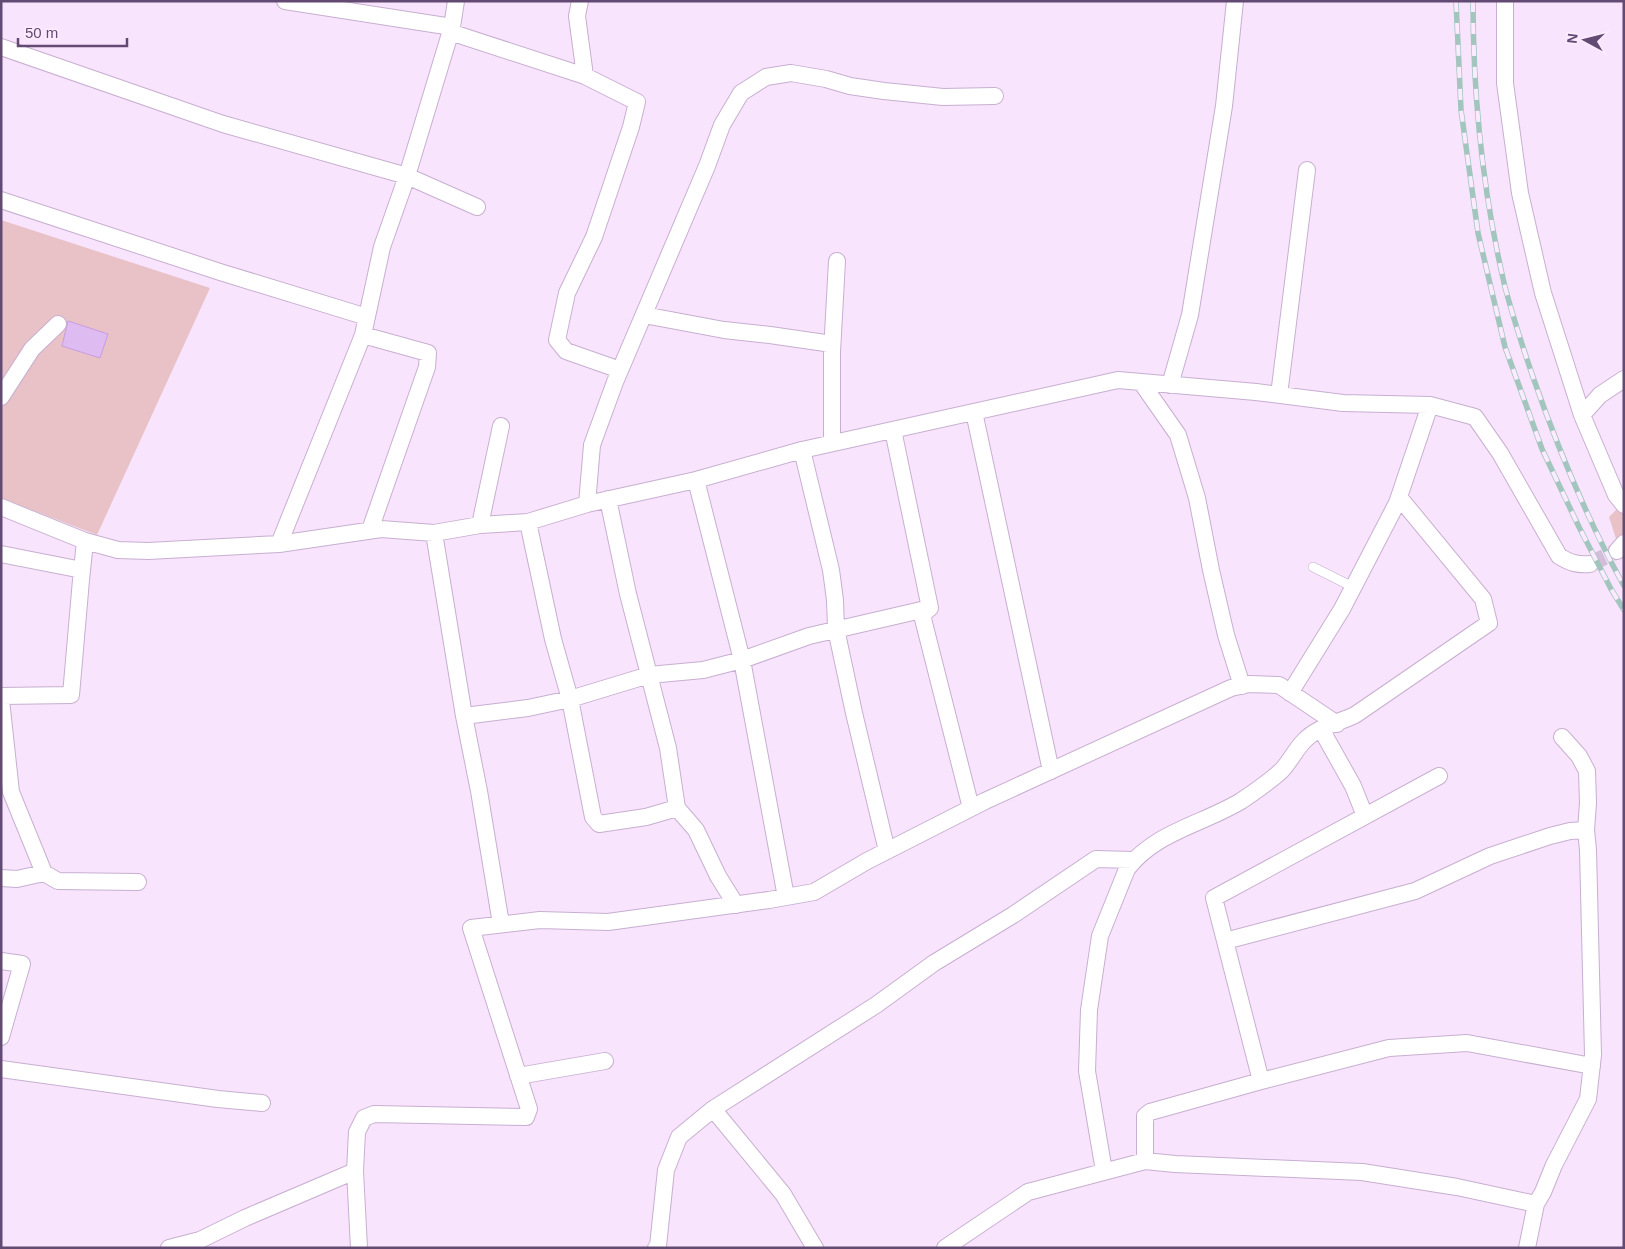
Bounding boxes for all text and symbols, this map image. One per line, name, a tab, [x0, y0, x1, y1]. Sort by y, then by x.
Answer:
scale bar	[18, 15, 126, 47]
north arrow	[1560, 15, 1610, 65]
text: 50 m	[25, 24, 58, 41]
text: N	[1564, 32, 1581, 44]

